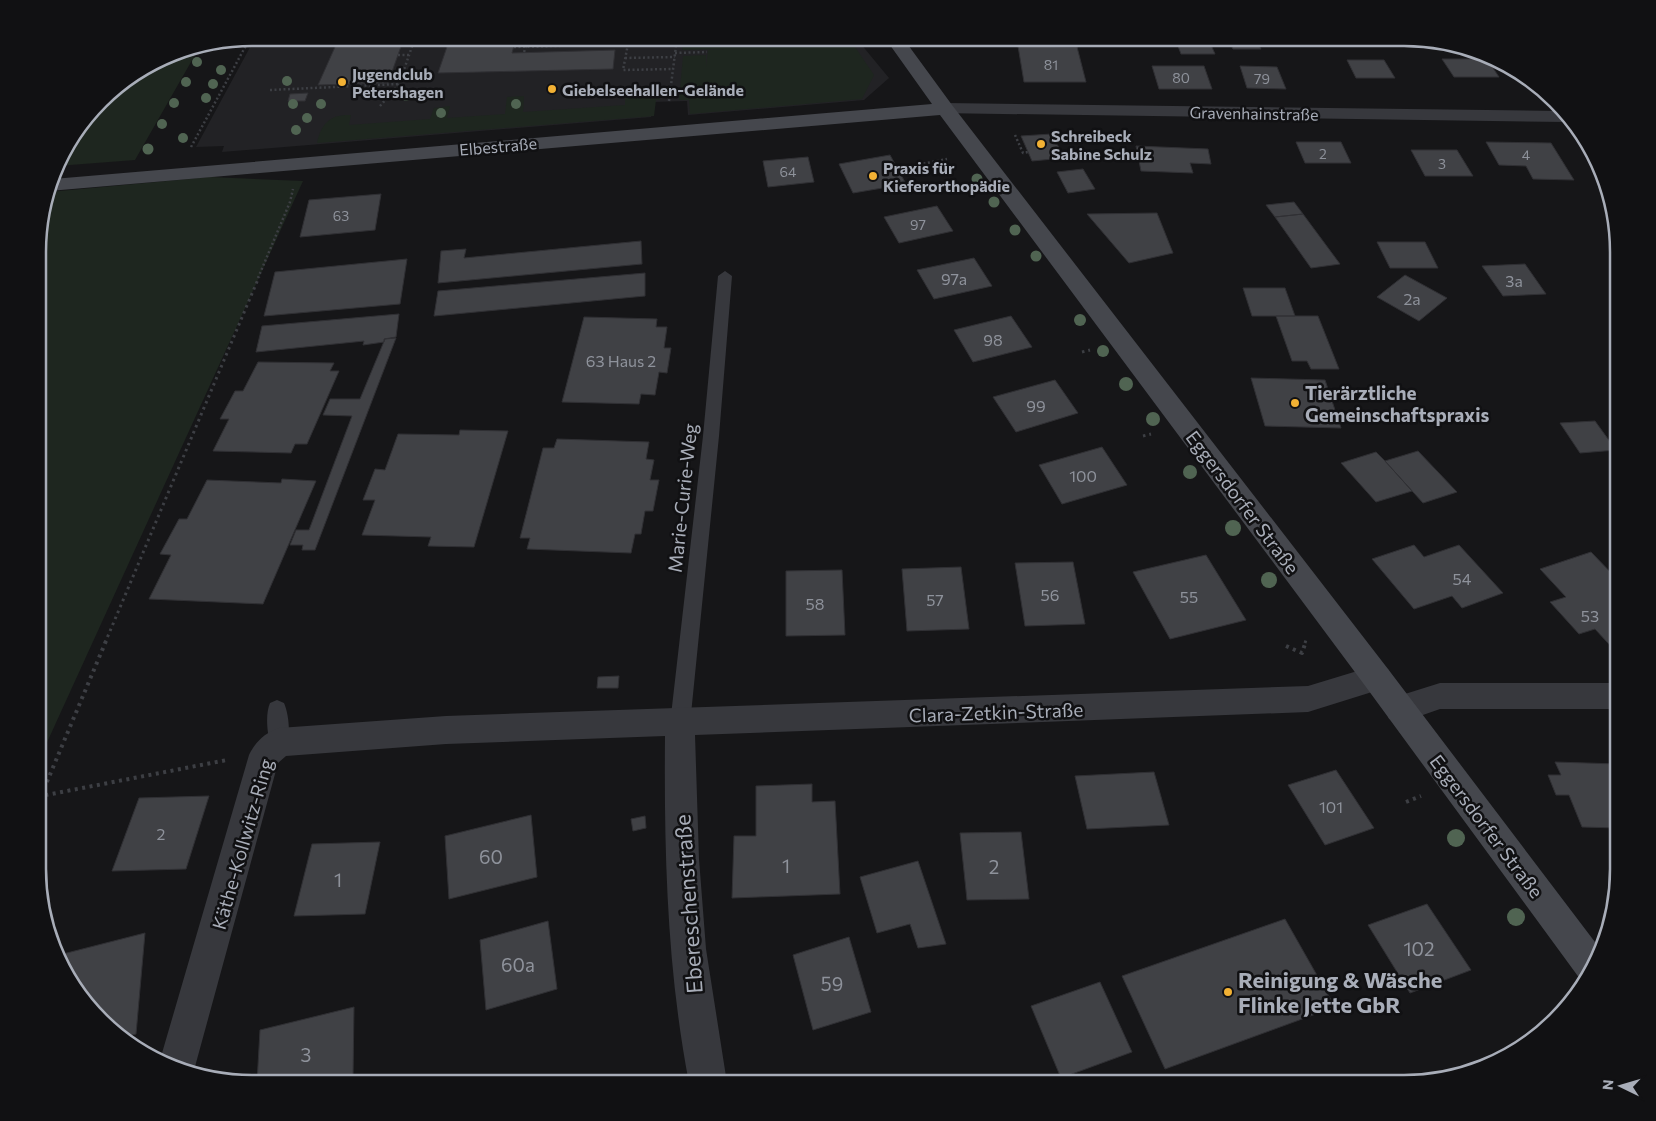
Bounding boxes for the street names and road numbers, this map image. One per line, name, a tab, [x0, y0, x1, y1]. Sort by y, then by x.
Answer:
street label: Gravenhainstraße	[1189, 102, 1319, 124]
street label: Elbestraße	[458, 133, 538, 159]
street label: Marie-Curie-Weg	[663, 422, 701, 574]
street label: Eggersdorfer Straße	[1182, 426, 1304, 578]
street label: Clara-Zetkin-Straße	[908, 697, 1084, 727]
street label: Eggersdorfer Straße	[1426, 750, 1548, 902]
street label: Käthe-Kollwitz-Ring	[207, 756, 277, 932]
street label: Ebereschenstraße	[668, 814, 708, 994]

